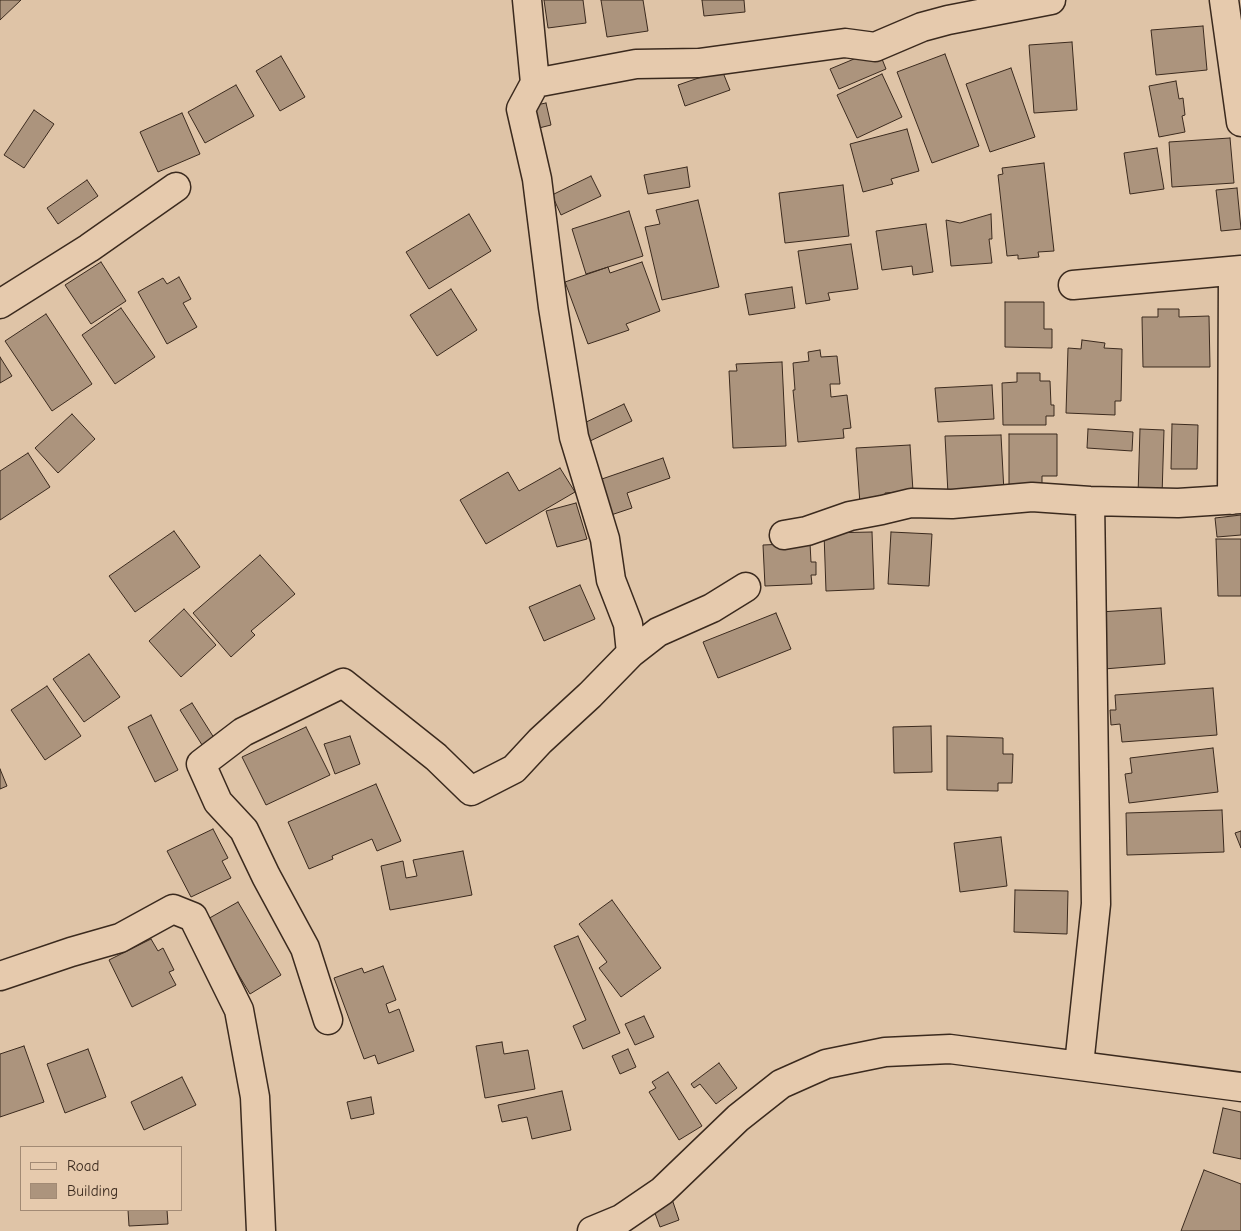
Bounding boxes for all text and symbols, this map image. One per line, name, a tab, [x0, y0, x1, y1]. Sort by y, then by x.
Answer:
legend	[20, 1146, 182, 1211]
text: Road	[67, 1157, 99, 1175]
text: Building	[67, 1182, 118, 1200]

